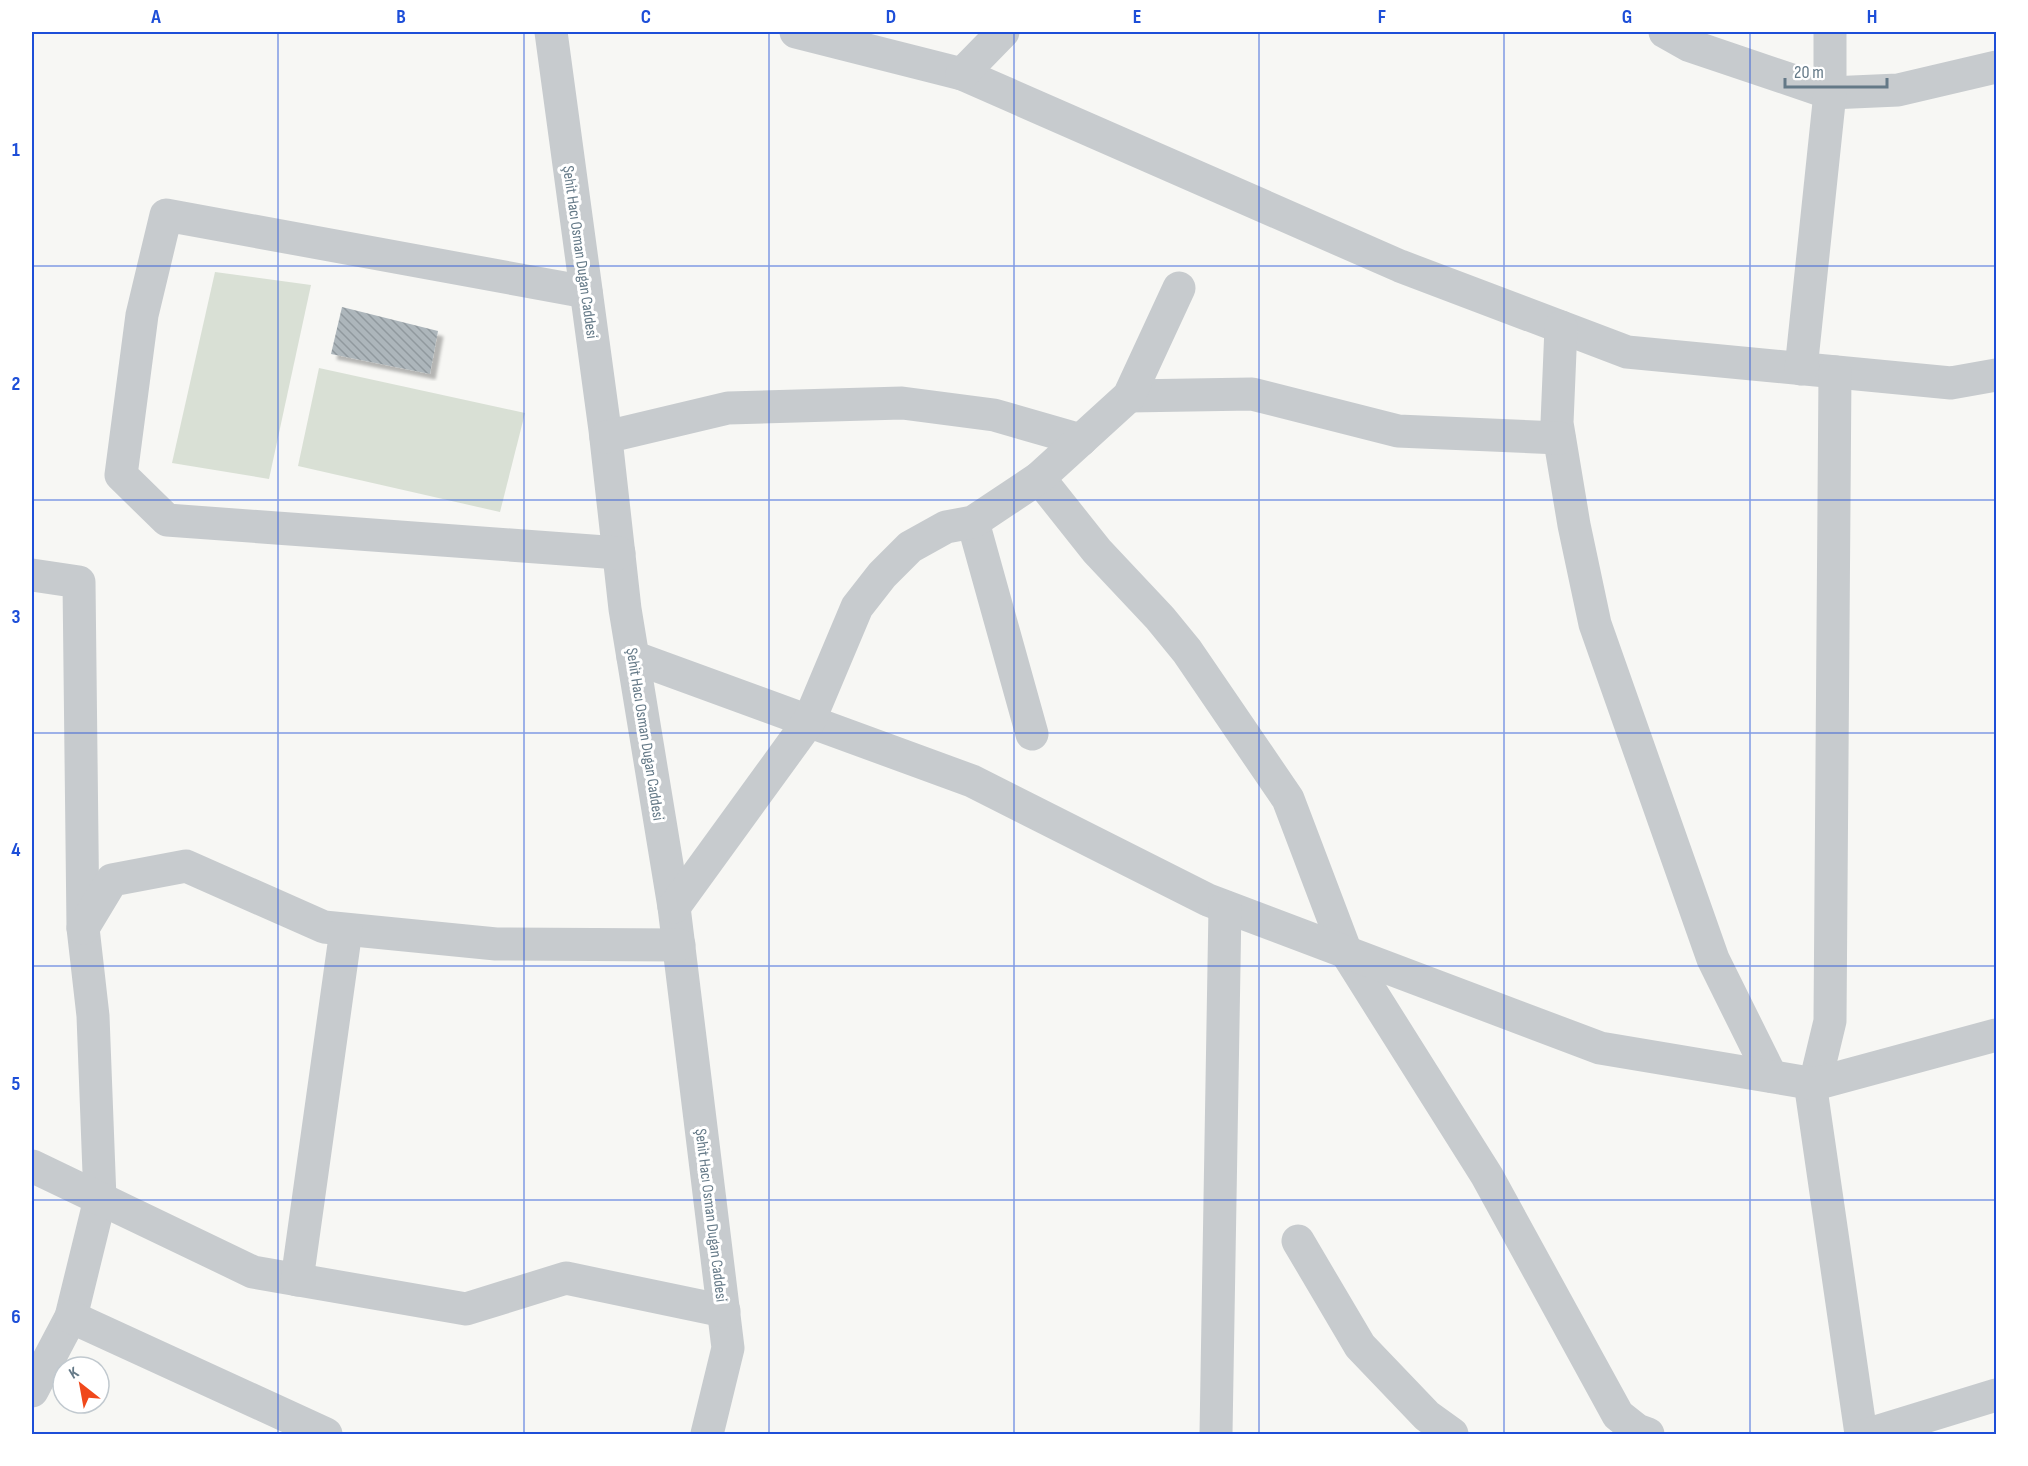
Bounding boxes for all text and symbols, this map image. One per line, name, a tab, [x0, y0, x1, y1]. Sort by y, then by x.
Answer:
text: A	[150, 5, 161, 29]
text: B	[396, 5, 406, 29]
text: C	[641, 5, 651, 29]
text: D	[886, 5, 896, 29]
text: E	[1133, 5, 1141, 29]
text: F	[1378, 5, 1386, 29]
text: G	[1622, 5, 1632, 29]
text: H	[1867, 5, 1877, 29]
scale bar	[1785, 51, 1887, 89]
text: 20 m	[1794, 62, 1824, 83]
text: 1	[12, 138, 20, 162]
street label: Şehit Hacı Osman Dugan Caddesi	[558, 164, 601, 340]
text: 2	[12, 372, 20, 396]
text: 3	[12, 605, 21, 629]
street label: Şehit Hacı Osman Dugan Caddesi	[621, 647, 668, 822]
text: 4	[11, 838, 21, 862]
text: 5	[12, 1072, 21, 1096]
street label: Şehit Hacı Osman Dugan Caddesi	[690, 1127, 731, 1303]
text: 6	[11, 1305, 21, 1329]
north arrow	[51, 1355, 111, 1415]
text: K	[66, 1363, 82, 1384]

